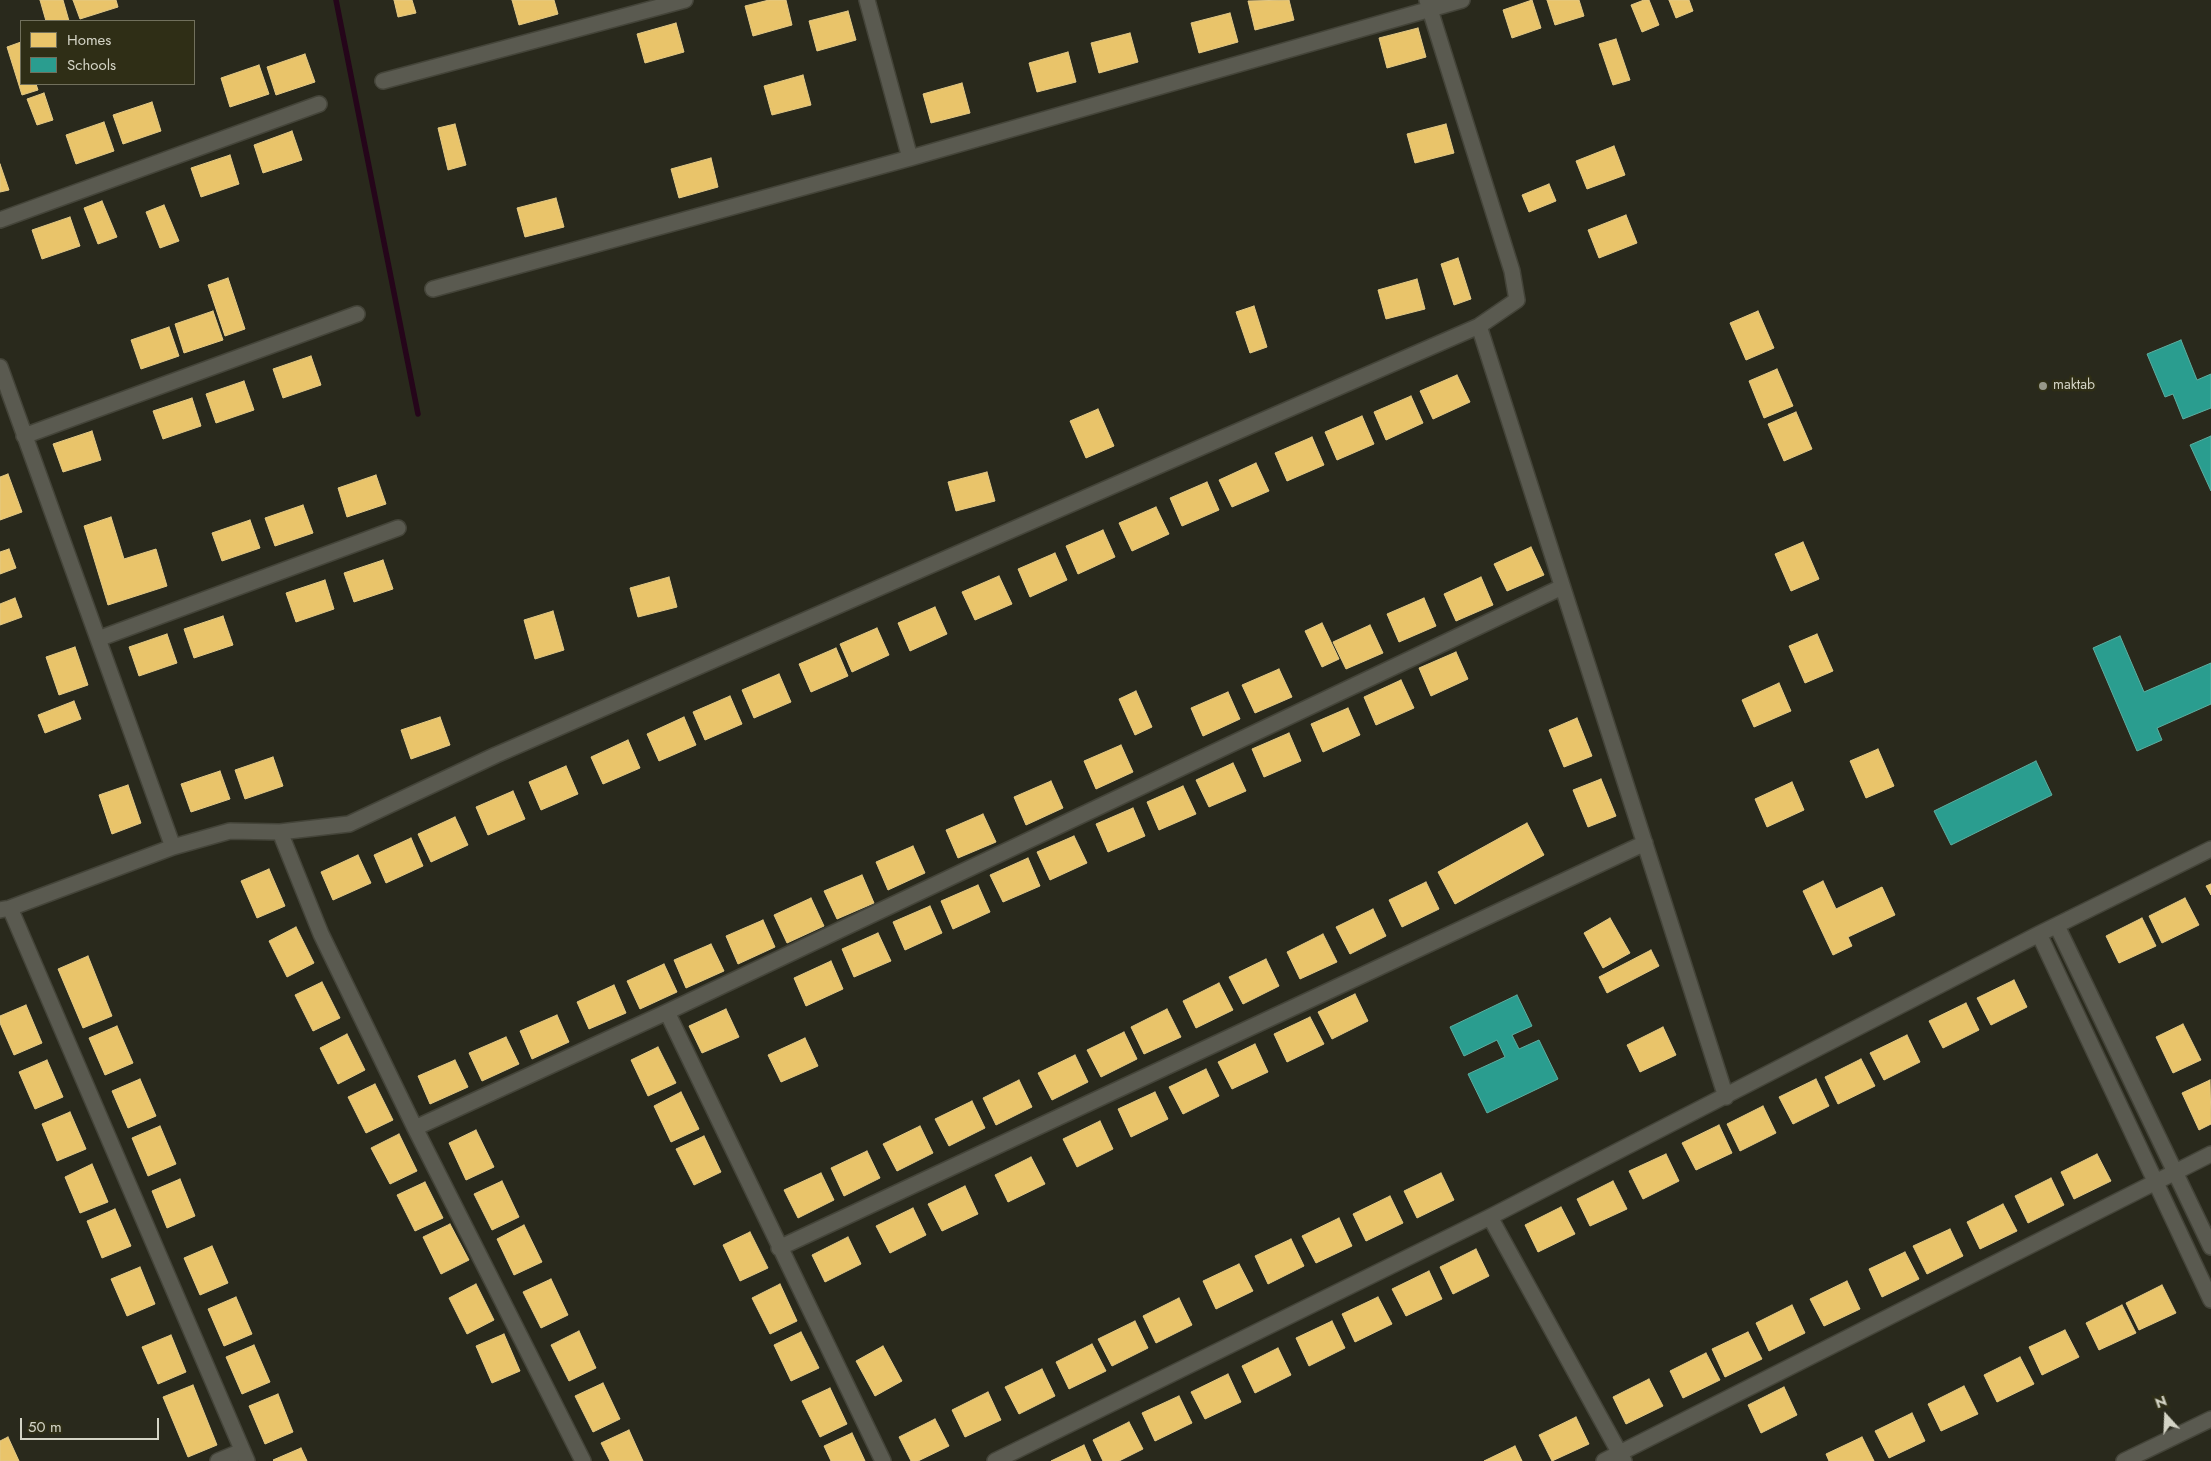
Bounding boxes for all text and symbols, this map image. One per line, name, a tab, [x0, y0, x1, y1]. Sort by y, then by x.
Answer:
legend	[20, 20, 195, 85]
text: Homes	[67, 29, 111, 51]
text: Schools	[67, 54, 116, 76]
place label: maktab	[2053, 378, 2095, 394]
marker: maktab	[2037, 380, 2049, 392]
north arrow	[2141, 1391, 2191, 1441]
text: N	[2152, 1391, 2170, 1413]
scale bar	[22, 1408, 161, 1440]
text: 50 m	[28, 1416, 62, 1438]

